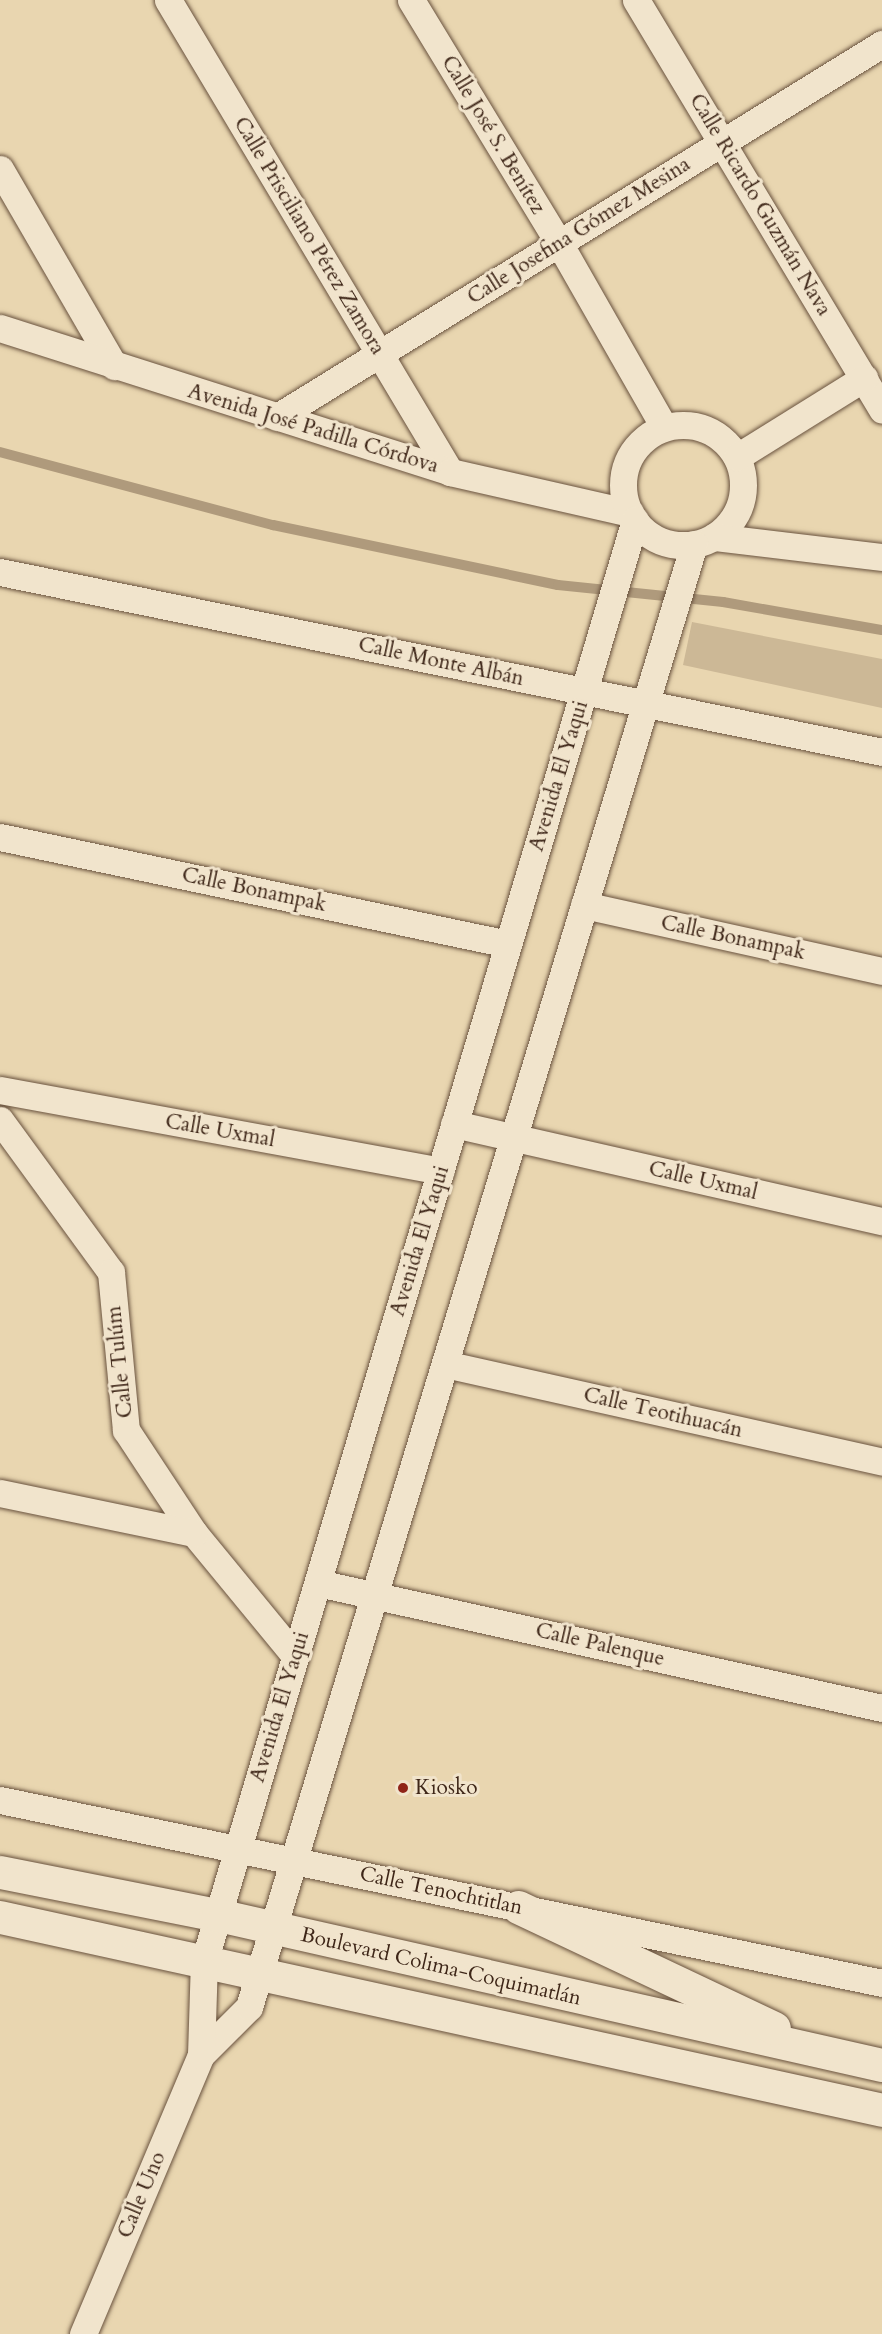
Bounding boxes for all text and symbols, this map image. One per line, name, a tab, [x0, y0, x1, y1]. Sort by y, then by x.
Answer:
street label: Calle José S. Benítez	[436, 51, 550, 219]
street label: Calle Ricardo Guzmán Nava	[684, 89, 836, 321]
street label: Calle Prisciliano Pérez Zamora	[228, 113, 390, 359]
street label: Calle Josefina Gómez Mesina	[463, 152, 695, 310]
street label: Avenida José Padilla Córdova	[185, 379, 441, 479]
street label: Calle Monte Albán	[356, 632, 526, 692]
street label: Avenida El Yaqui	[524, 698, 594, 854]
street label: Calle Bonampak	[180, 862, 328, 918]
street label: Calle Bonampak	[659, 910, 807, 966]
street label: Calle Uxmal	[163, 1109, 277, 1153]
street label: Calle Uxmal	[646, 1156, 760, 1206]
street label: Avenida El Yaqui	[385, 1163, 455, 1319]
street label: Calle Tulúm	[102, 1305, 138, 1419]
street label: Calle Teotihuacán	[581, 1382, 745, 1444]
street label: Calle Palenque	[533, 1618, 667, 1672]
street label: Avenida El Yaqui	[245, 1629, 315, 1785]
place label: Kiosko	[415, 1775, 477, 1801]
marker: Kiosko	[396, 1781, 410, 1795]
street label: Calle Tenochtitlan	[357, 1861, 525, 1921]
street label: Boulevard Colima-Coquimatlán	[298, 1922, 584, 2012]
street label: Calle Uno	[113, 2148, 171, 2242]

